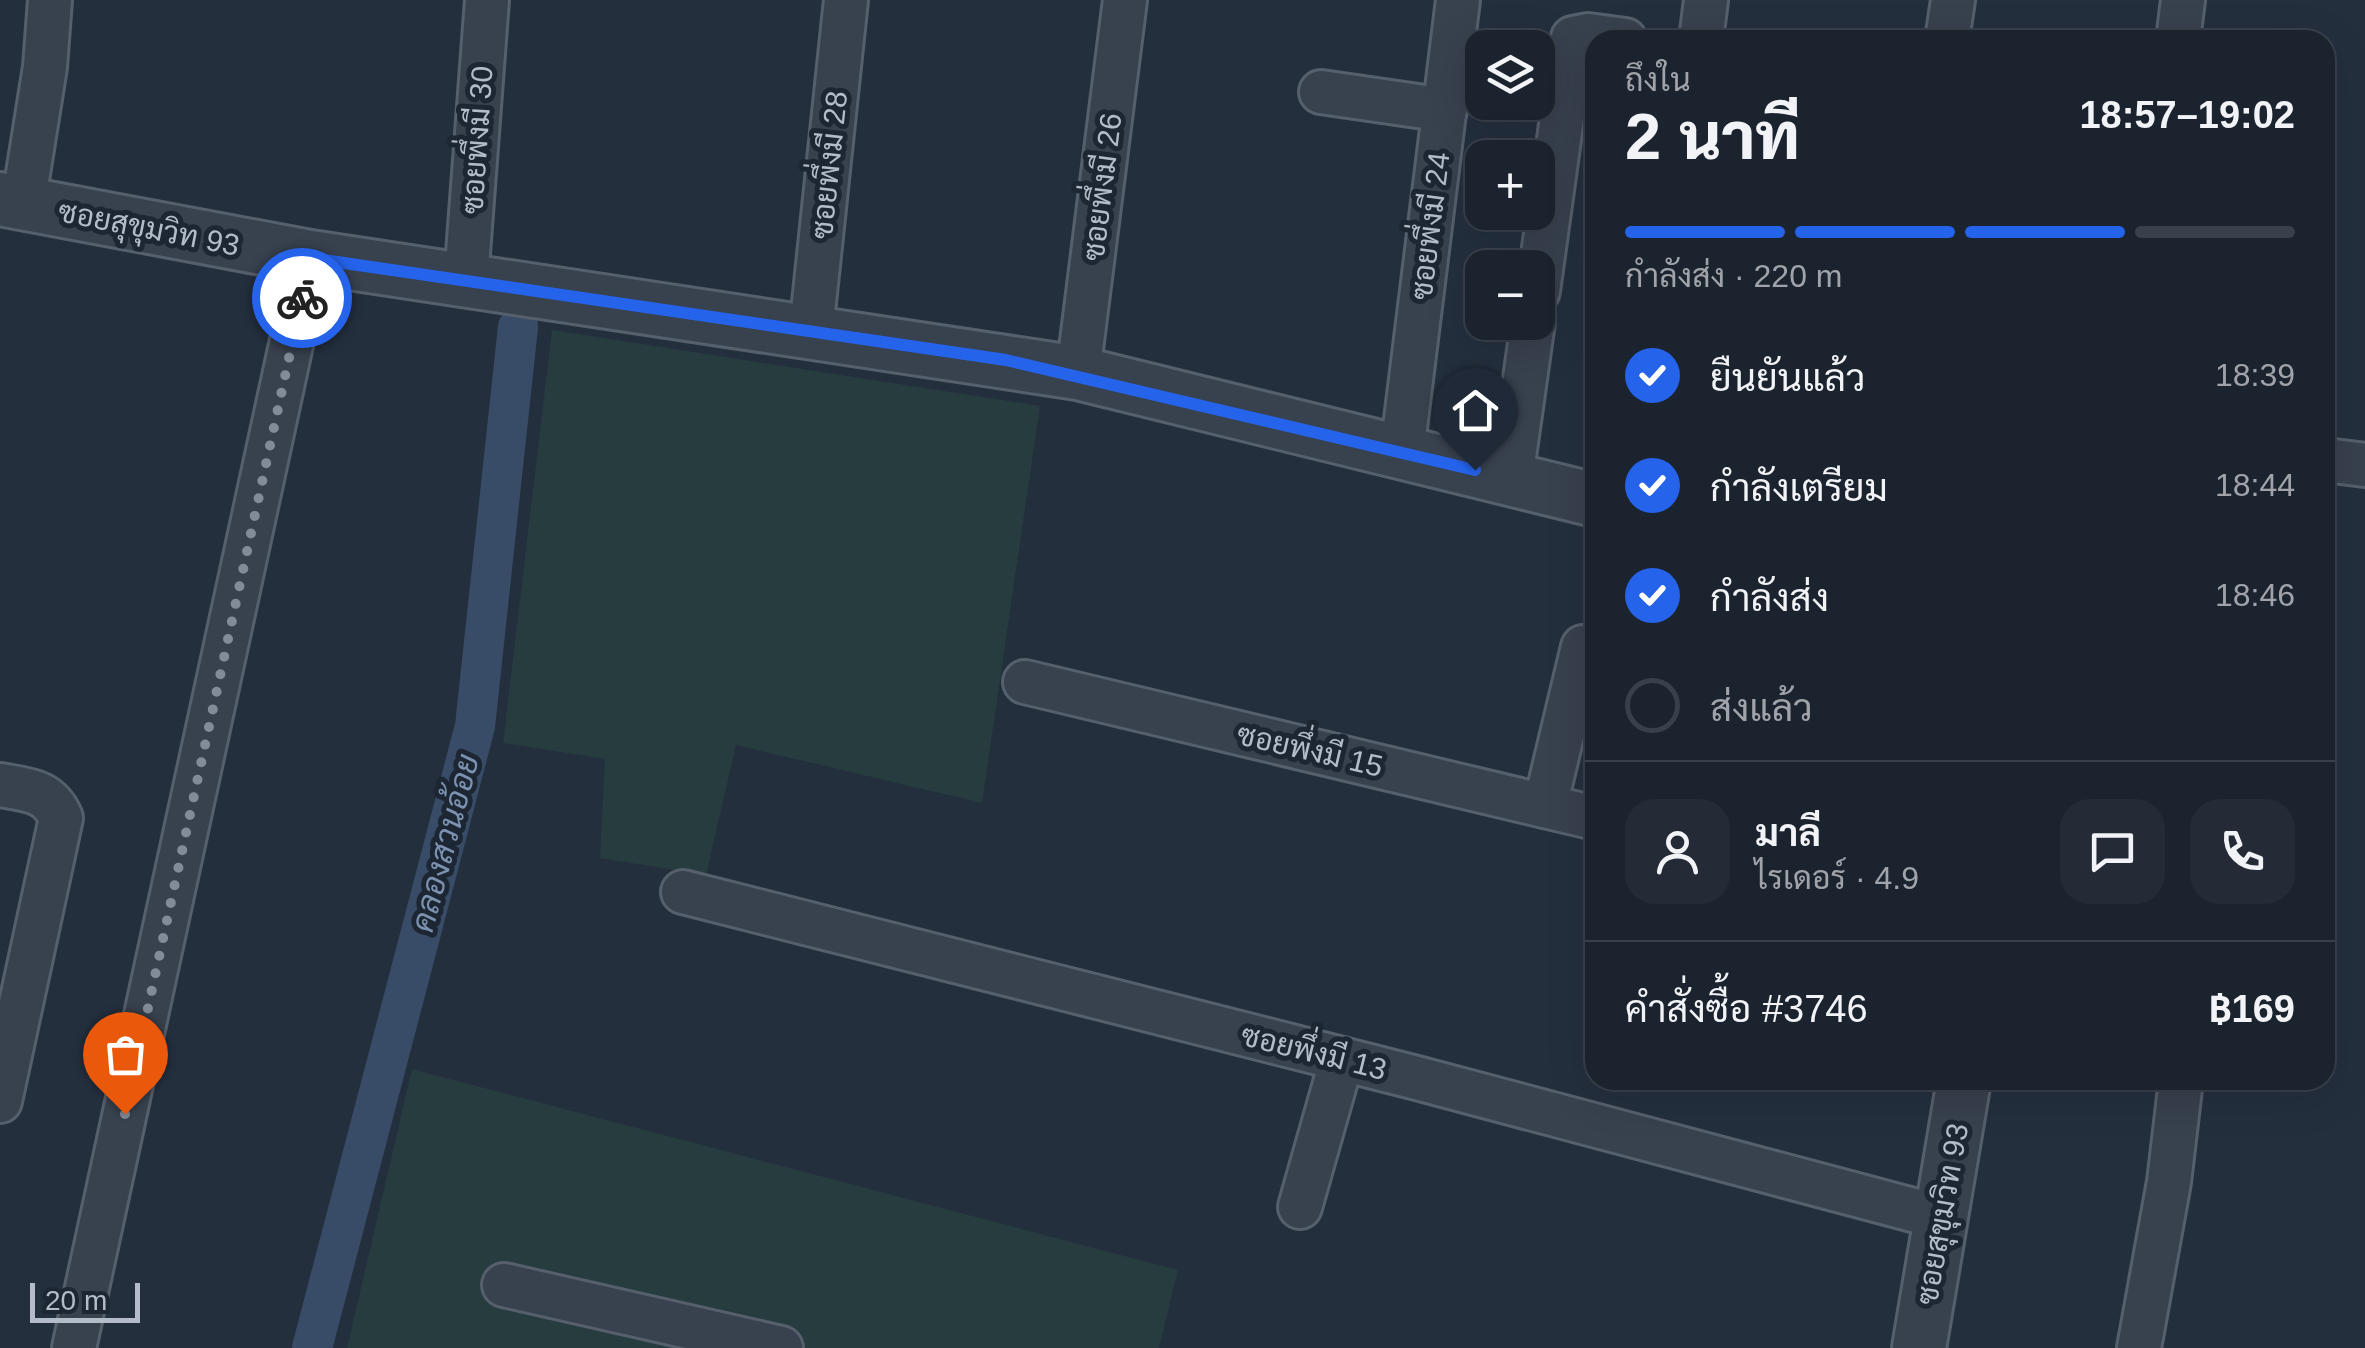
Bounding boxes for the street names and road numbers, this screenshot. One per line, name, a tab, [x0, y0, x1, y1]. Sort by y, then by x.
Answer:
street label: ซอยพึ่งมี 30	[447, 64, 499, 215]
street label: ซอยพึ่งมี 28	[796, 88, 853, 241]
street label: ซอยพึ่งมี 26	[1068, 110, 1127, 263]
street label: ซอยพึ่งมี 24	[1396, 149, 1455, 302]
street label: ซอยสุขุมวิท 93	[55, 194, 242, 267]
street label: ซอยพึ่งมี 15	[1234, 709, 1388, 783]
street label: ซอยพึ่งมี 13	[1238, 1009, 1392, 1086]
street label: ซอยสุขุมวิท 93	[1910, 1121, 1979, 1308]

